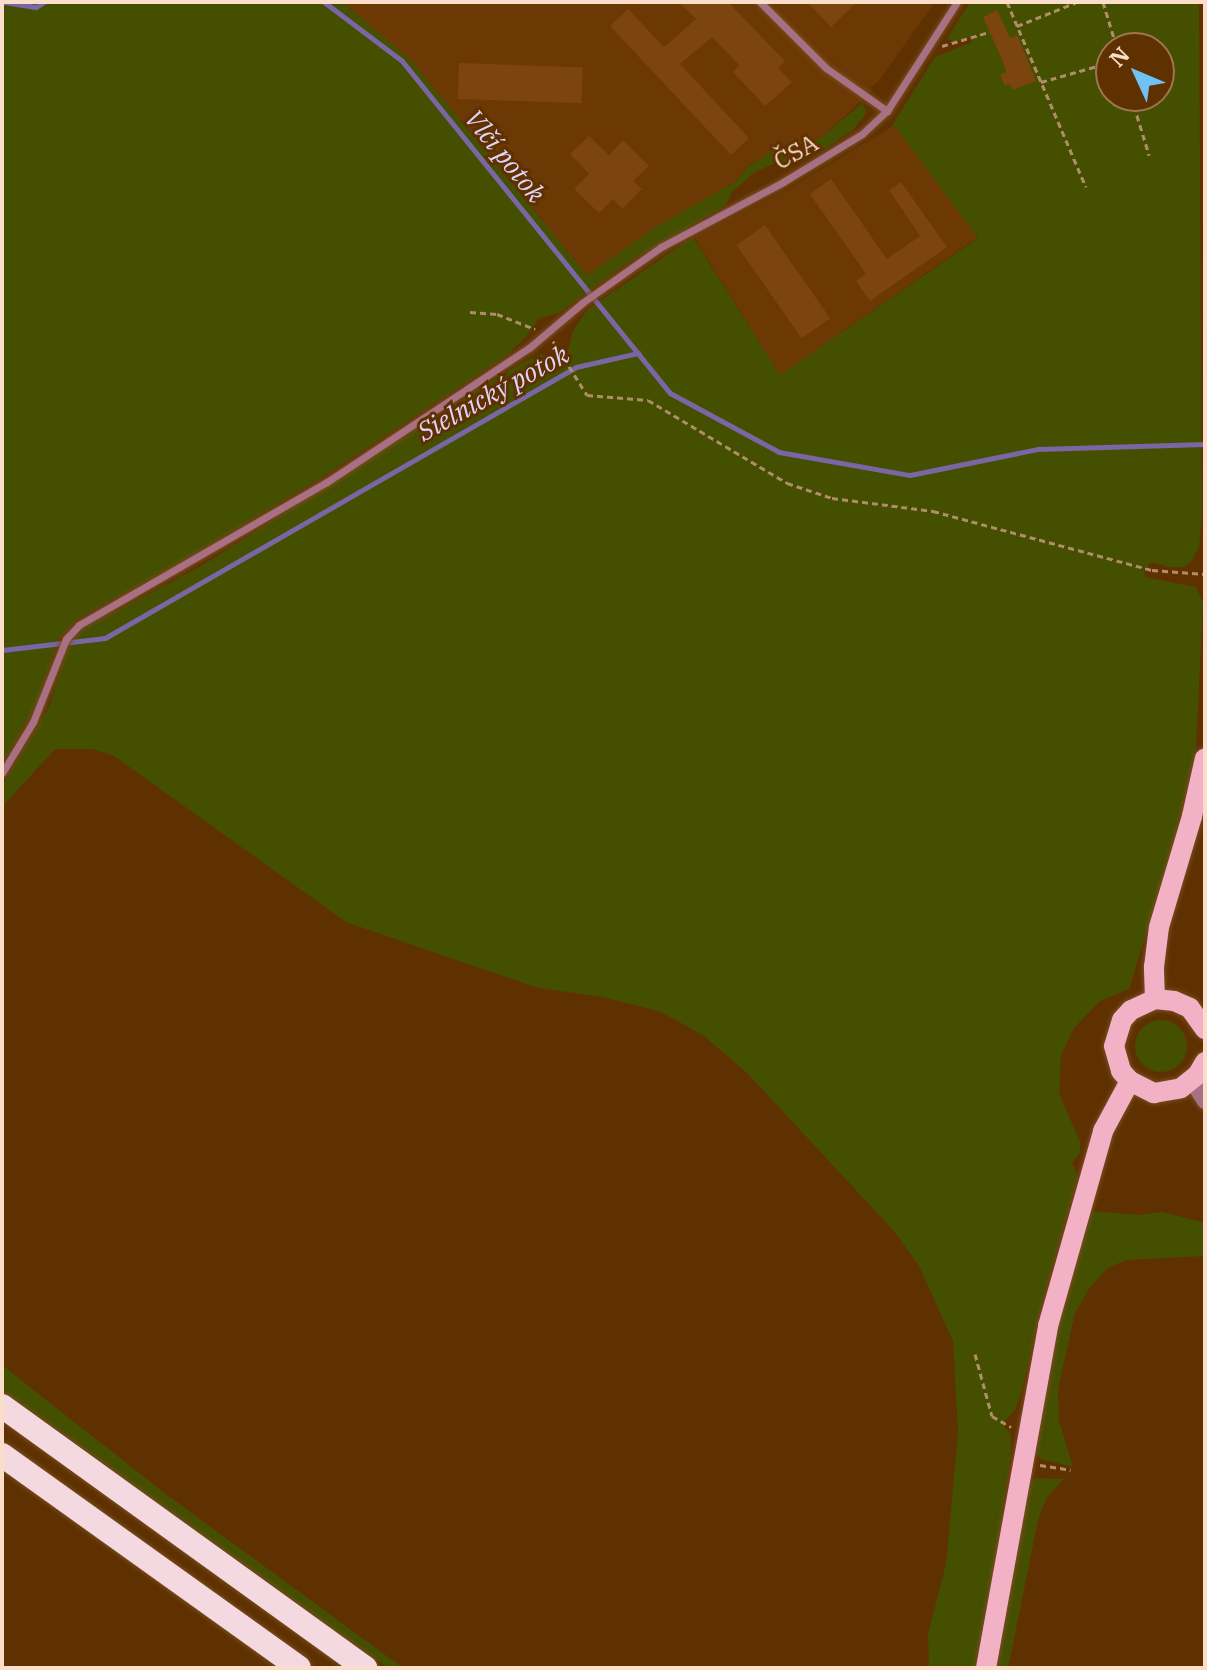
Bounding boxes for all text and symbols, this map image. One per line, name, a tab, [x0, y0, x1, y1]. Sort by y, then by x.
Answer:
north arrow	[1095, 32, 1175, 112]
text: N	[1102, 40, 1135, 73]
water label: Vlčí potok	[458, 103, 552, 209]
street label: ČSA	[769, 128, 823, 176]
water label: Sielnický potok	[412, 339, 574, 447]

